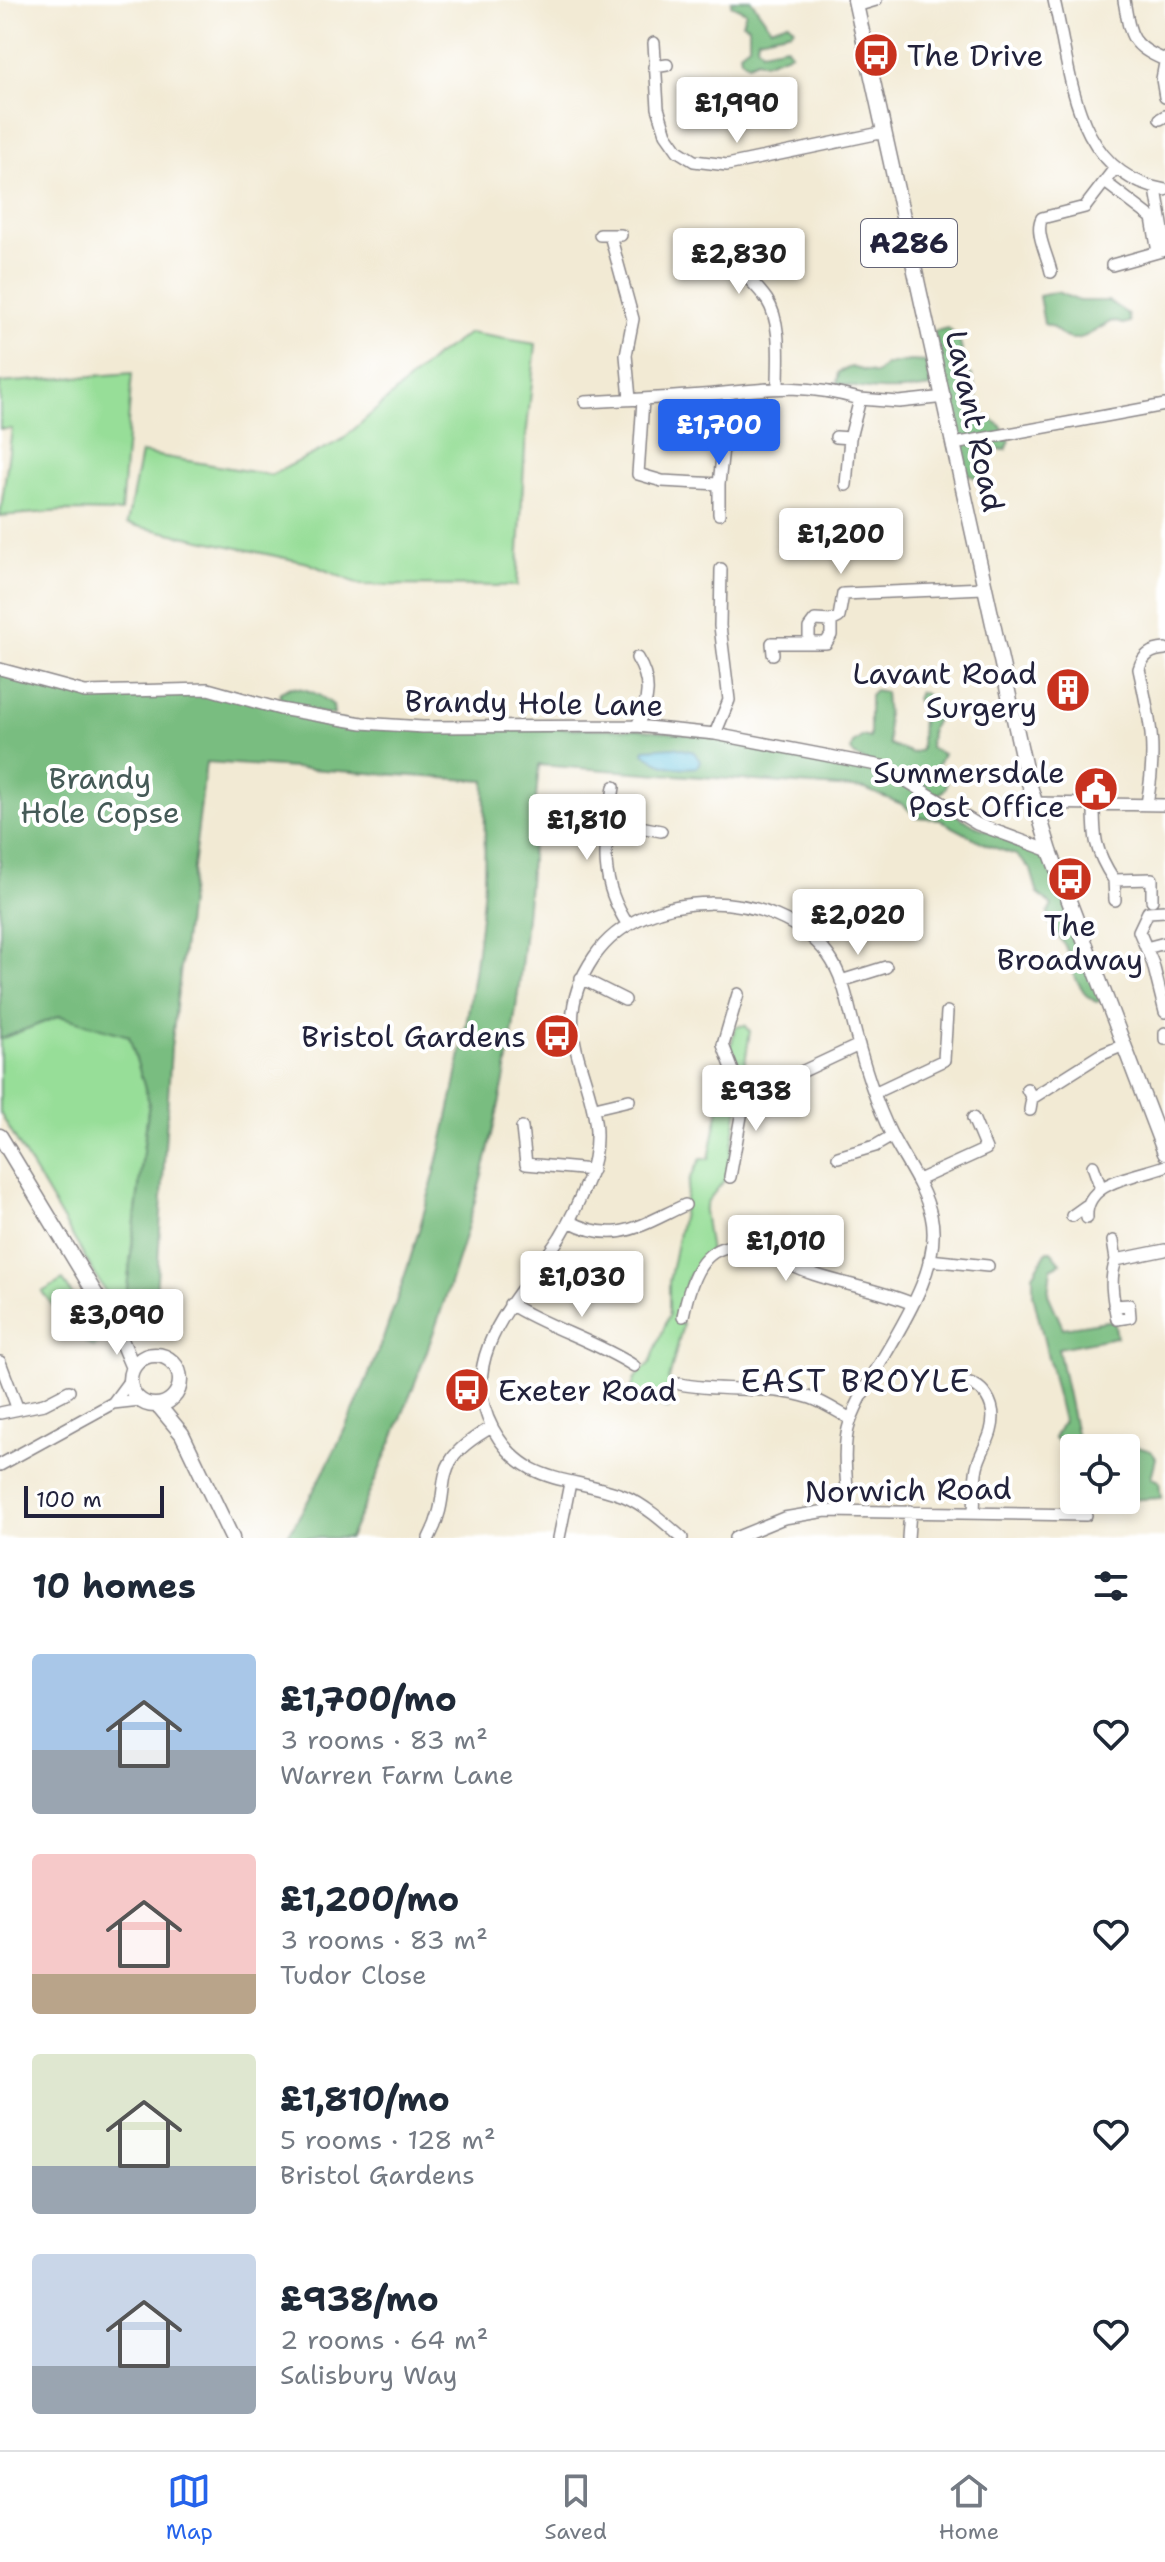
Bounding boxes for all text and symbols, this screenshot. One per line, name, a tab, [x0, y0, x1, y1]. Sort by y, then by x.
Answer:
bus stop icon: The Drive	[852, 31, 900, 79]
place label: The Drive	[907, 35, 1043, 76]
pin: £1,990	[672, 77, 802, 145]
text: £1,990	[694, 85, 780, 120]
road number: A286	[861, 219, 957, 267]
pin: £2,830	[674, 228, 804, 296]
text: £2,830	[691, 236, 787, 271]
street label: Lavant Road	[936, 326, 1014, 516]
pin: £1,700	[654, 399, 784, 467]
text: £1,700	[676, 407, 762, 442]
pin: £1,200	[776, 508, 906, 576]
text: £1,200	[797, 516, 885, 551]
place label: Lavant Road Surgery	[852, 653, 1037, 728]
building icon: Lavant Road Surgery	[1044, 666, 1092, 714]
street label: Brandy Hole Lane	[404, 680, 664, 726]
place label: Summersdale Post Office	[873, 752, 1065, 827]
park label: Brandy Hole Copse	[20, 758, 180, 833]
public building icon: Summersdale Post Office	[1072, 765, 1120, 813]
pin: £1,810	[522, 794, 652, 862]
text: £1,810	[547, 802, 627, 837]
bus stop icon: The Broadway	[1046, 855, 1094, 903]
pin: £2,020	[793, 889, 923, 957]
text: £2,020	[810, 897, 906, 932]
place label: The Broadway	[997, 905, 1143, 980]
bus stop icon: Bristol Gardens	[533, 1012, 581, 1060]
place label: Bristol Gardens	[301, 1016, 526, 1057]
pin: £938	[709, 1065, 803, 1133]
text: £938	[720, 1073, 792, 1108]
pin: £1,010	[721, 1215, 851, 1283]
text: £1,010	[746, 1223, 826, 1258]
pin: £1,030	[517, 1251, 647, 1319]
text: £1,030	[538, 1259, 626, 1294]
pin: £3,090	[52, 1289, 182, 1357]
text: £3,090	[69, 1297, 165, 1332]
district label: EAST BROYLE	[740, 1359, 972, 1402]
bus stop icon: Exeter Road	[443, 1366, 491, 1414]
place label: Exeter Road	[498, 1370, 677, 1411]
map controls	[1060, 1434, 1140, 1514]
button: locate	[1060, 1434, 1140, 1514]
street label: Norwich Road	[804, 1468, 1012, 1512]
scale bar	[24, 1482, 164, 1518]
text: 100 m	[36, 1485, 102, 1514]
text: 10 homes	[32, 1563, 196, 1609]
icon: filters	[1089, 1564, 1133, 1608]
text: £1,700/mo	[280, 1676, 457, 1722]
icon: home	[96, 1686, 192, 1782]
icon: heart	[1089, 1712, 1133, 1756]
text: 3 rooms · 83 m²	[280, 1722, 488, 1757]
text: Warren Farm Lane	[280, 1757, 514, 1792]
text: £1,200/mo	[280, 1876, 459, 1922]
icon: home	[96, 1886, 192, 1982]
icon: heart	[1089, 1912, 1133, 1956]
text: 3 rooms · 83 m²	[280, 1922, 488, 1957]
text: Tudor Close	[280, 1957, 427, 1992]
text: £1,810/mo	[280, 2076, 450, 2122]
icon: home	[96, 2086, 192, 2182]
icon: heart	[1089, 2112, 1133, 2156]
text: 5 rooms · 128 m²	[280, 2122, 496, 2157]
text: Bristol Gardens	[280, 2157, 475, 2192]
text: £938/mo	[280, 2276, 439, 2322]
icon: home	[96, 2286, 192, 2382]
icon: heart	[1089, 2312, 1133, 2356]
text: 2 rooms · 64 m²	[280, 2322, 488, 2357]
text: Salisbury Way	[280, 2357, 457, 2392]
tab: Map	[166, 2469, 213, 2546]
tab: Saved	[545, 2469, 607, 2546]
tab: Home	[939, 2469, 999, 2546]

